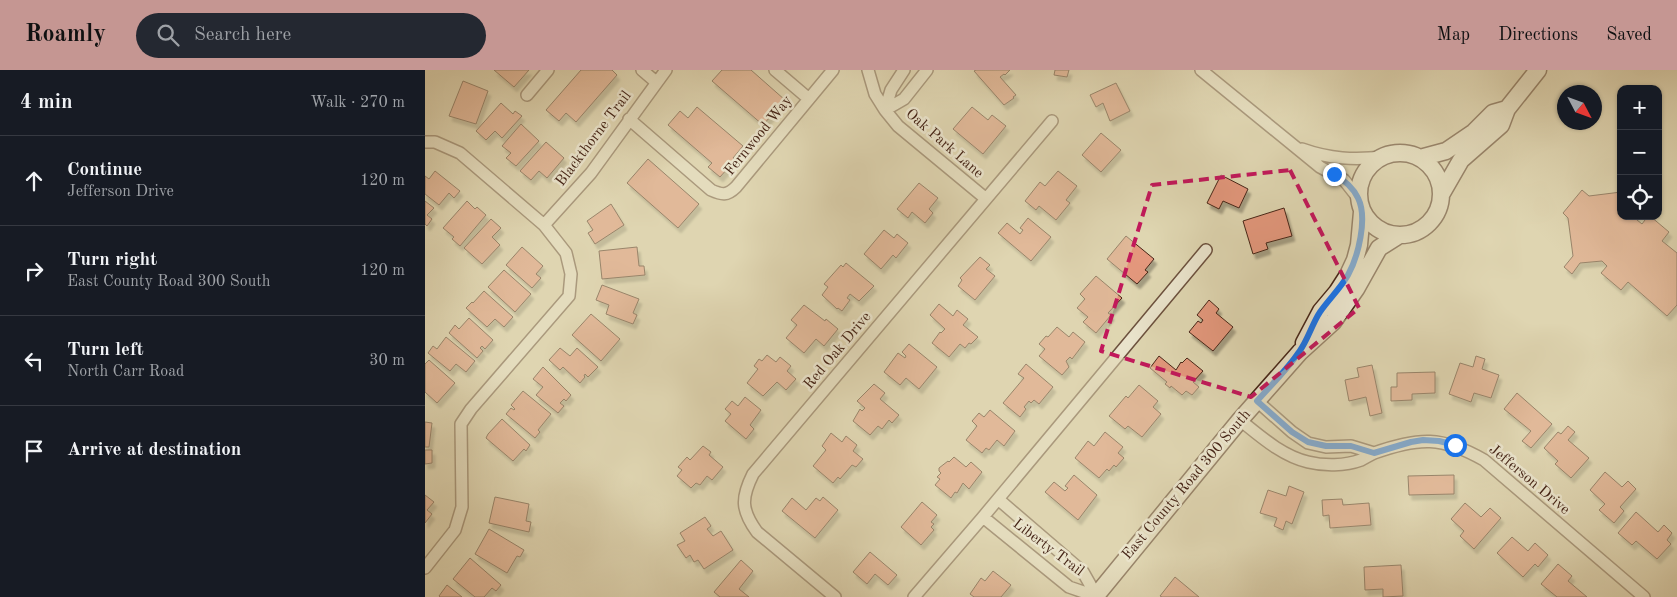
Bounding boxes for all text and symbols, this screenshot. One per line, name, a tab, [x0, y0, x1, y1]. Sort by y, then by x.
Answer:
search box	[136, 13, 486, 58]
icon: search	[154, 21, 182, 49]
text: Roamly	[25, 23, 106, 47]
text: Search here	[194, 26, 291, 45]
text: Map	[1437, 26, 1470, 44]
text: Directions	[1498, 26, 1578, 44]
text: Saved	[1606, 26, 1652, 44]
north arrow	[1557, 85, 1602, 130]
map controls	[1617, 85, 1662, 220]
button: +	[1617, 85, 1662, 130]
street label: Blackthorne Trail	[553, 89, 635, 189]
text: 4 min	[20, 92, 73, 113]
street label: Fernwood Way	[722, 93, 796, 179]
text: Walk · 270 m	[310, 95, 405, 111]
street label: Oak Park Lane	[902, 106, 986, 182]
button: −	[1617, 130, 1662, 175]
text: Continue	[67, 161, 142, 180]
route end	[1323, 163, 1346, 186]
icon: ahead	[20, 167, 48, 195]
text: 120 m	[360, 173, 405, 189]
button: locate	[1617, 175, 1662, 220]
text: Jefferson Drive	[67, 184, 174, 200]
text: Turn right	[67, 251, 157, 270]
icon: right	[20, 257, 48, 285]
text: 120 m	[360, 263, 405, 279]
text: East County Road 300 South	[67, 274, 271, 290]
street label: Red Oak Drive	[802, 309, 875, 392]
text: Turn left	[67, 341, 144, 360]
icon: left	[20, 347, 48, 375]
text: 30 m	[369, 353, 405, 369]
text: North Carr Road	[67, 364, 184, 380]
street label: East County Road 300 South	[1120, 407, 1254, 563]
route start	[1444, 434, 1467, 457]
icon: arrive	[20, 437, 48, 465]
text: Arrive at destination	[67, 441, 241, 460]
street label: Jefferson Drive	[1486, 442, 1572, 518]
street label: Liberty Trail	[1010, 517, 1086, 579]

